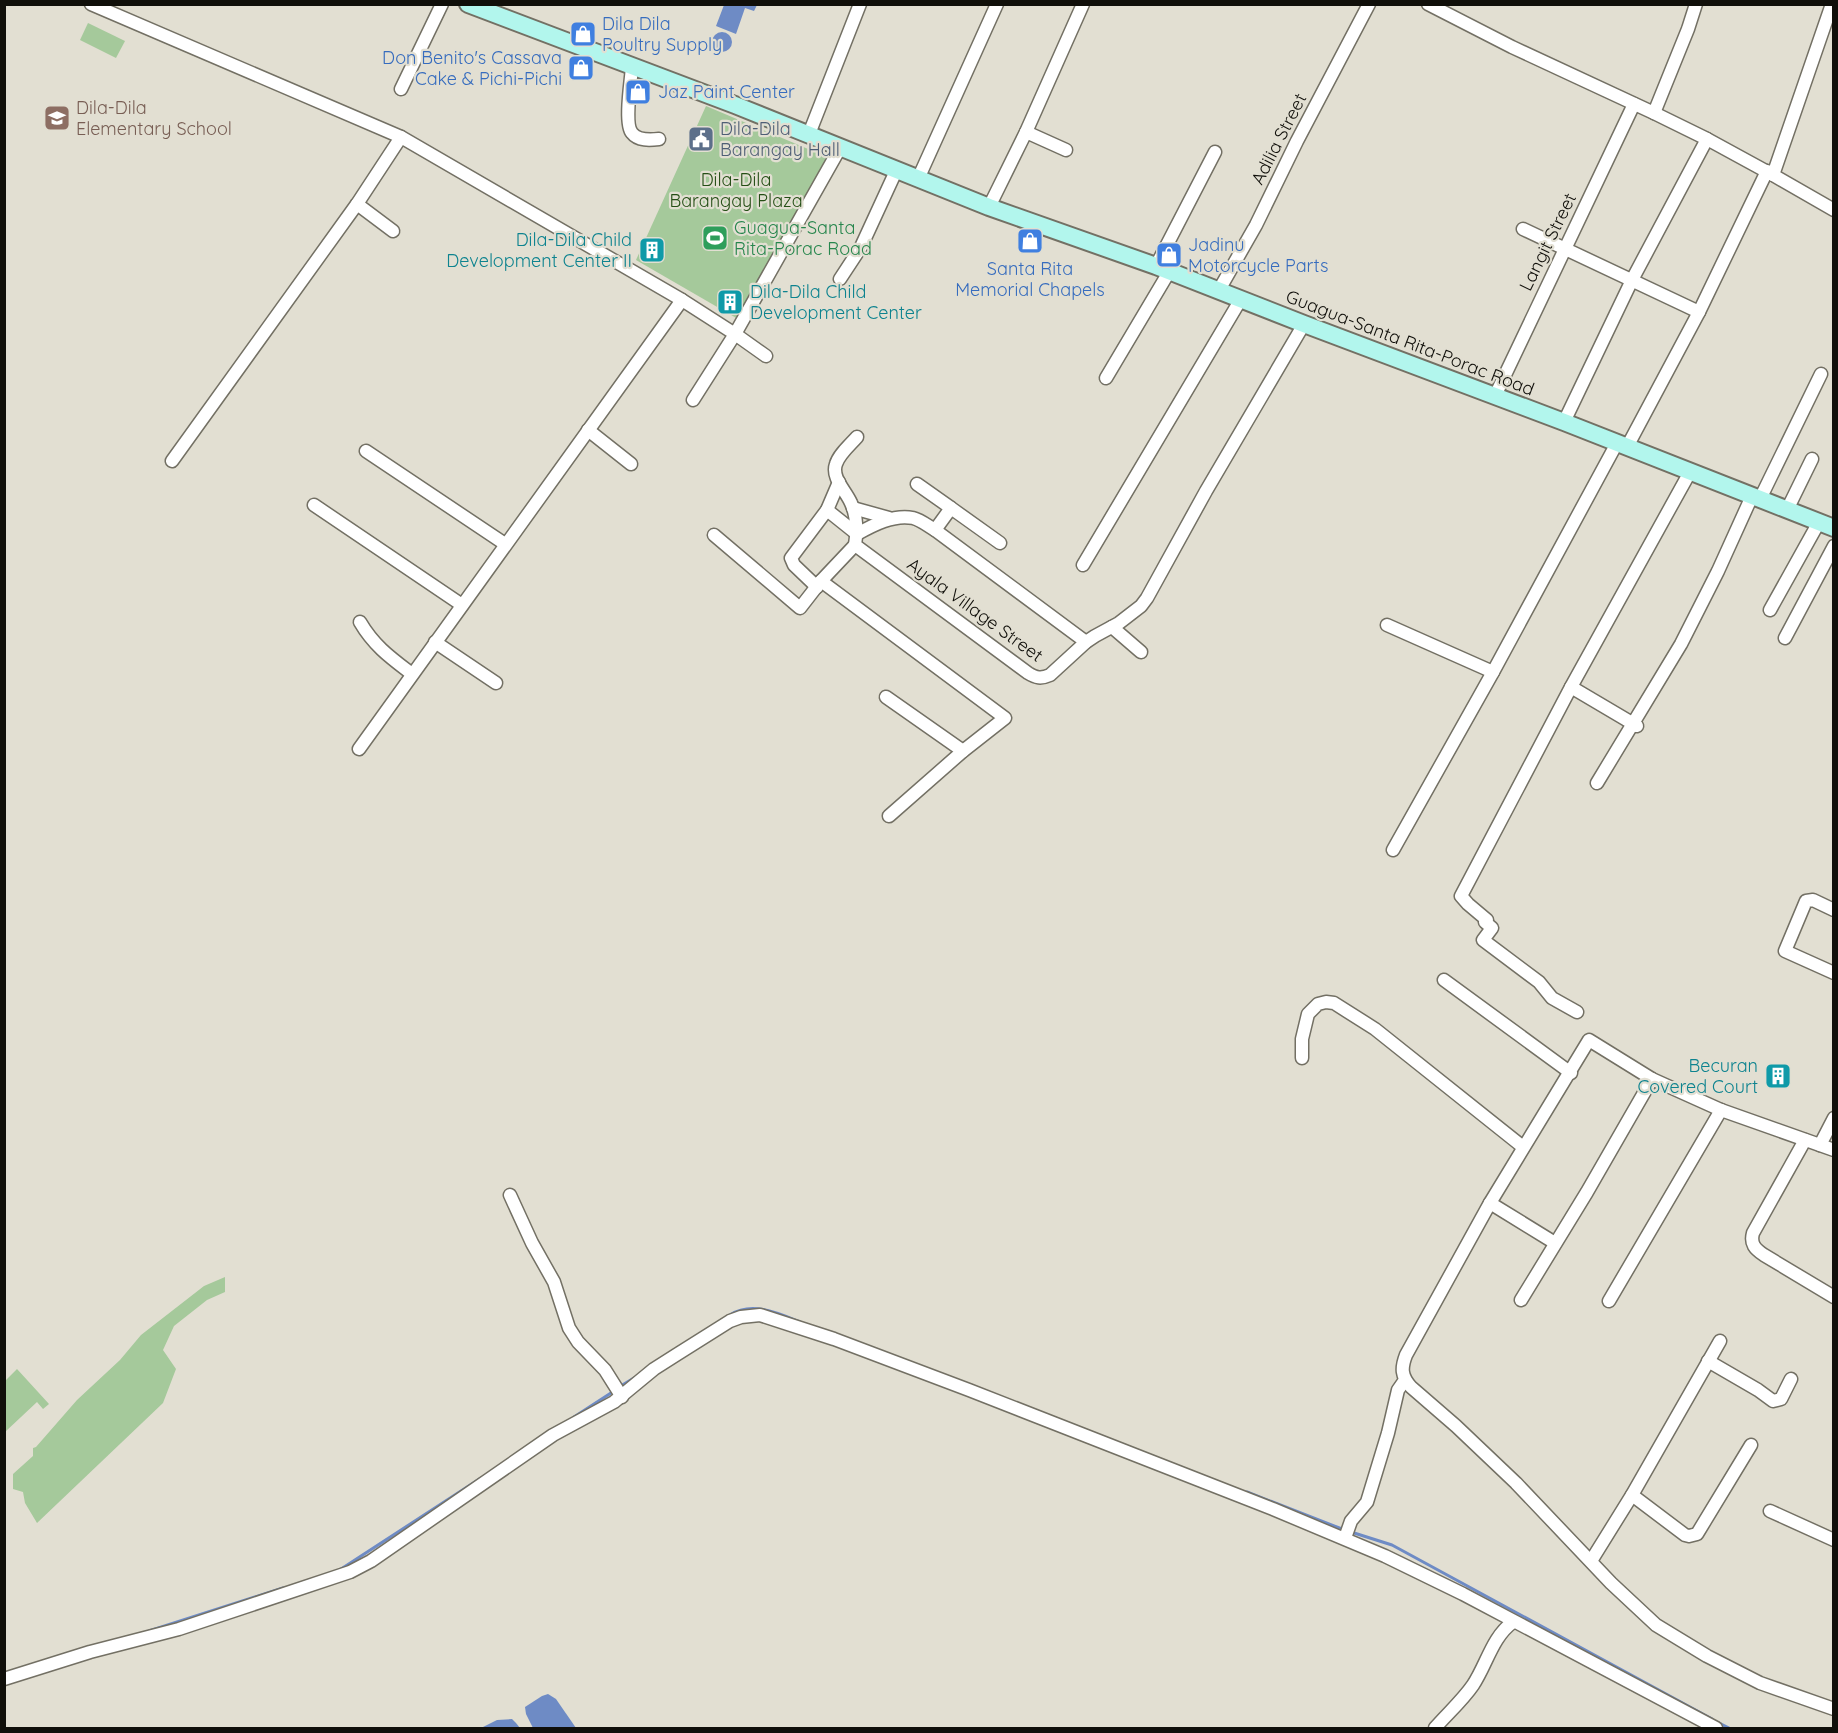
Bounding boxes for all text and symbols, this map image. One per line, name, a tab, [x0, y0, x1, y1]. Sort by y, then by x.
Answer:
place label: Dila Dila Poultry Supply	[602, 12, 722, 56]
shop icon: Dila Dila Poultry Supply	[568, 19, 598, 49]
place label: Don Benito's Cassava Cake & Pichi-Pichi	[382, 46, 562, 90]
shop icon: Don Benito's Cassava Cake & Pichi-Pichi	[566, 53, 596, 83]
shop icon: Jaz Paint Center	[623, 77, 653, 107]
place label: Jaz Paint Center	[658, 80, 795, 103]
street label: Adilia Street	[1246, 89, 1311, 188]
place label: Dila-Dila Elementary School	[76, 96, 232, 140]
school or university icon: Dila-Dila Elementary School	[42, 103, 72, 133]
place label: Dila-Dila Barangay Hall	[720, 117, 840, 161]
public building icon: Dila-Dila Barangay Hall	[686, 124, 716, 154]
park label: Dila-Dila Barangay Plaza	[669, 168, 803, 212]
street label: Langit Street	[1514, 189, 1581, 295]
place label: Guagua-Santa Rita-Porac Road	[734, 216, 872, 260]
sports icon: Guagua-Santa Rita-Porac Road	[700, 223, 730, 253]
shop icon: Santa Rita Memorial Chapels	[1015, 226, 1045, 256]
place label: Dila-Dila Child Development Center II	[446, 228, 632, 272]
place label: Jadinu Motorcycle Parts	[1188, 233, 1328, 277]
building icon: Dila-Dila Child Development Center II	[637, 235, 667, 265]
shop icon: Jadinu Motorcycle Parts	[1154, 240, 1184, 270]
place label: Santa Rita Memorial Chapels	[955, 257, 1105, 301]
place label: Dila-Dila Child Development Center	[750, 280, 922, 324]
street label: Guagua-Santa Rita-Porac Road	[1283, 284, 1538, 401]
building icon: Dila-Dila Child Development Center	[715, 287, 745, 317]
street label: Ayala Village Street	[903, 553, 1048, 667]
place label: Becuran Covered Court	[1637, 1054, 1758, 1098]
building icon: Becuran Covered Court	[1763, 1061, 1793, 1091]

